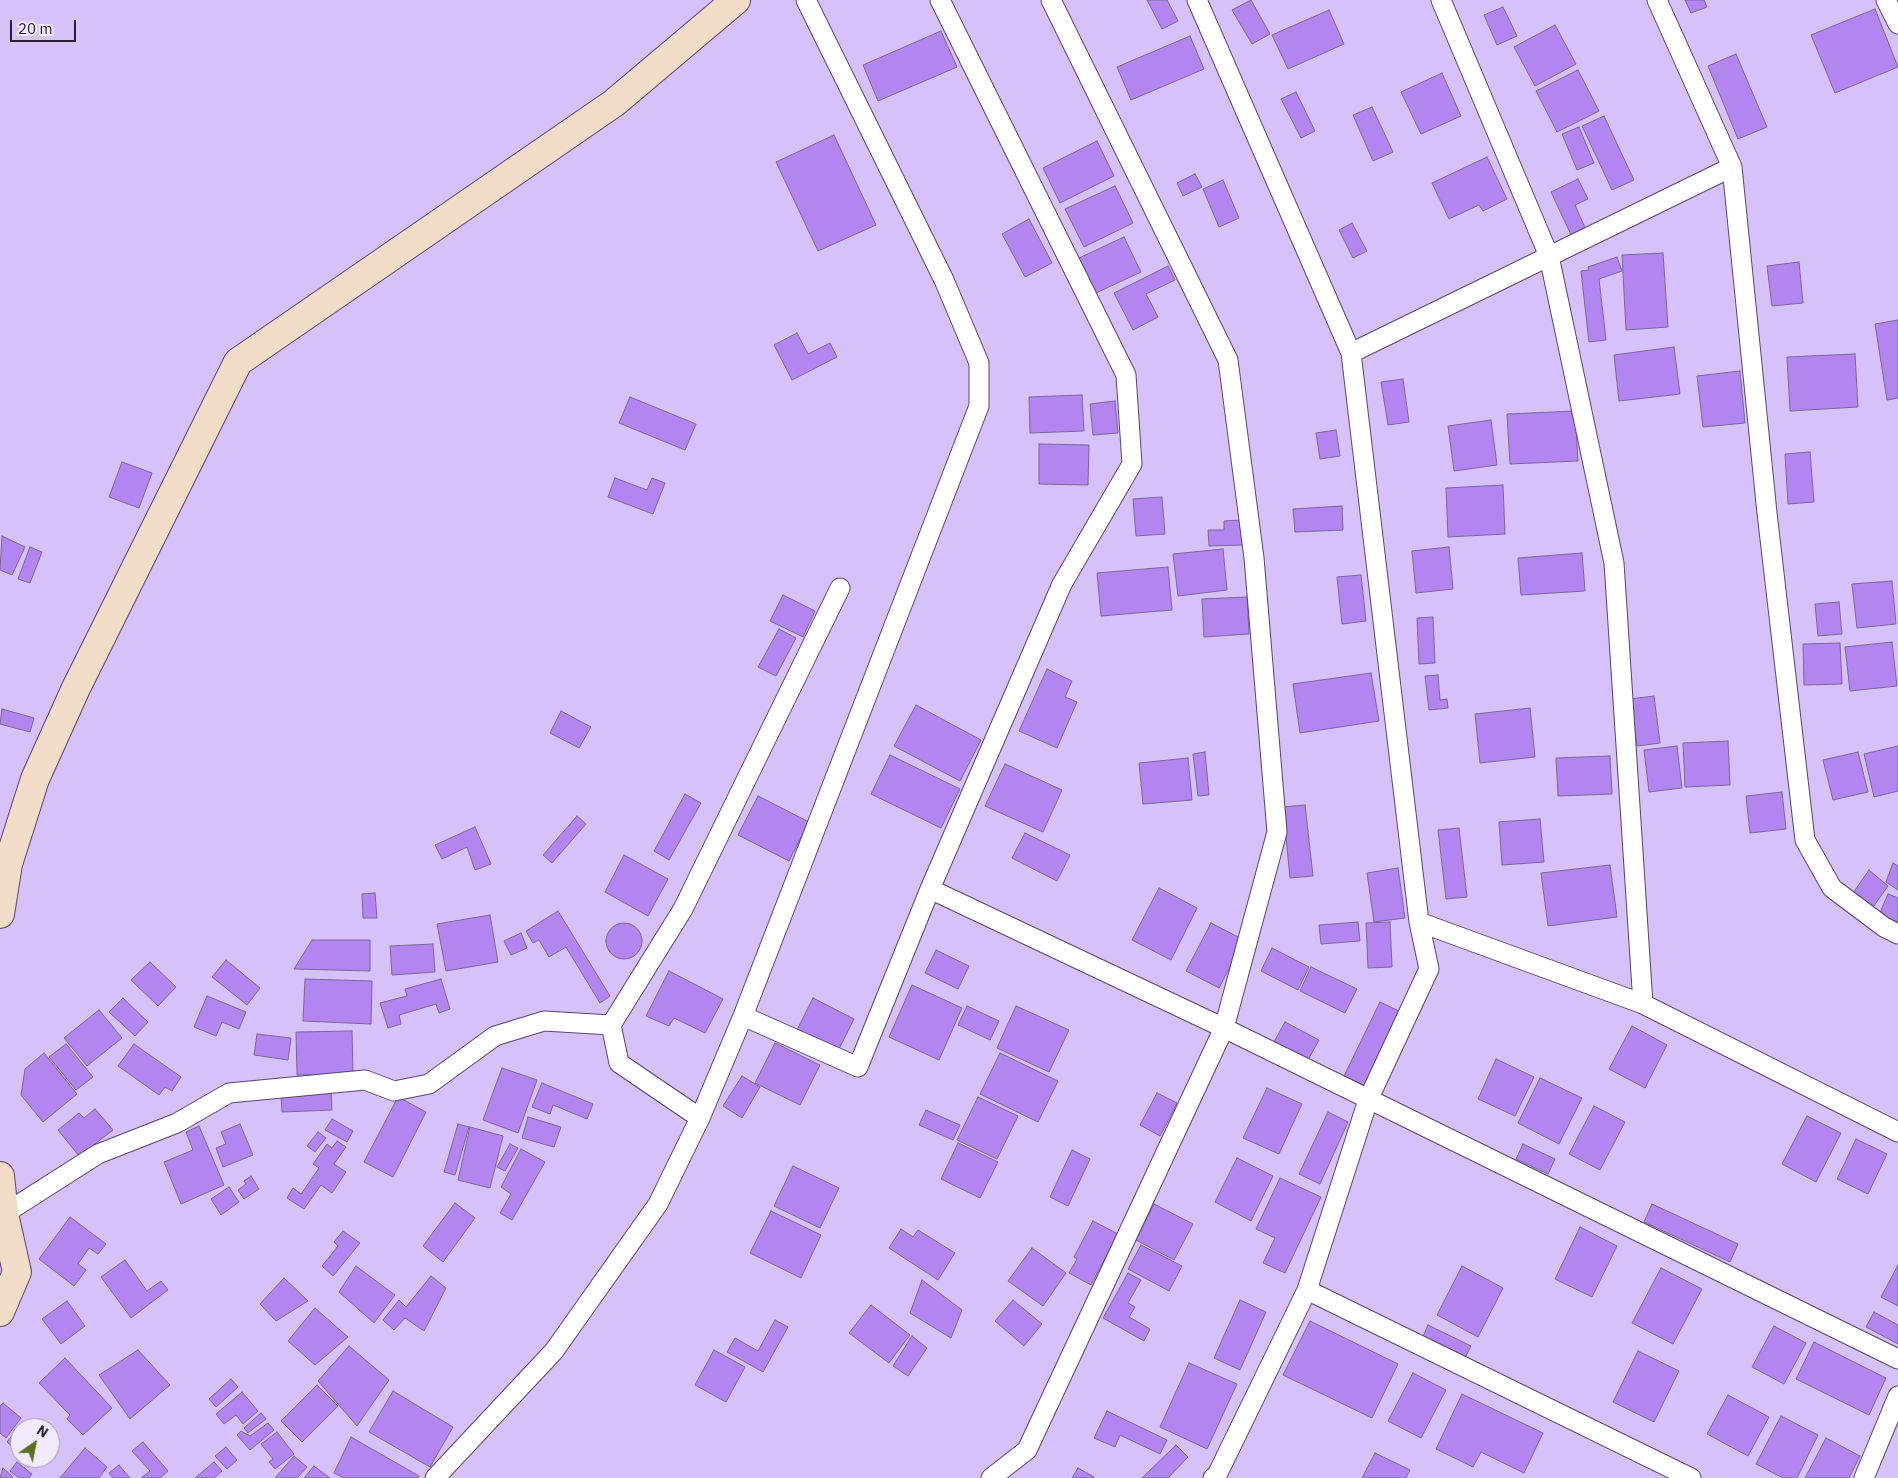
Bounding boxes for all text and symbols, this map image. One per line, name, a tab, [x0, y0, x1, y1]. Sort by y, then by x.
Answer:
scale bar	[12, 10, 79, 42]
text: 20 m	[18, 19, 53, 38]
north arrow	[10, 1418, 60, 1468]
text: N	[33, 1421, 52, 1442]

